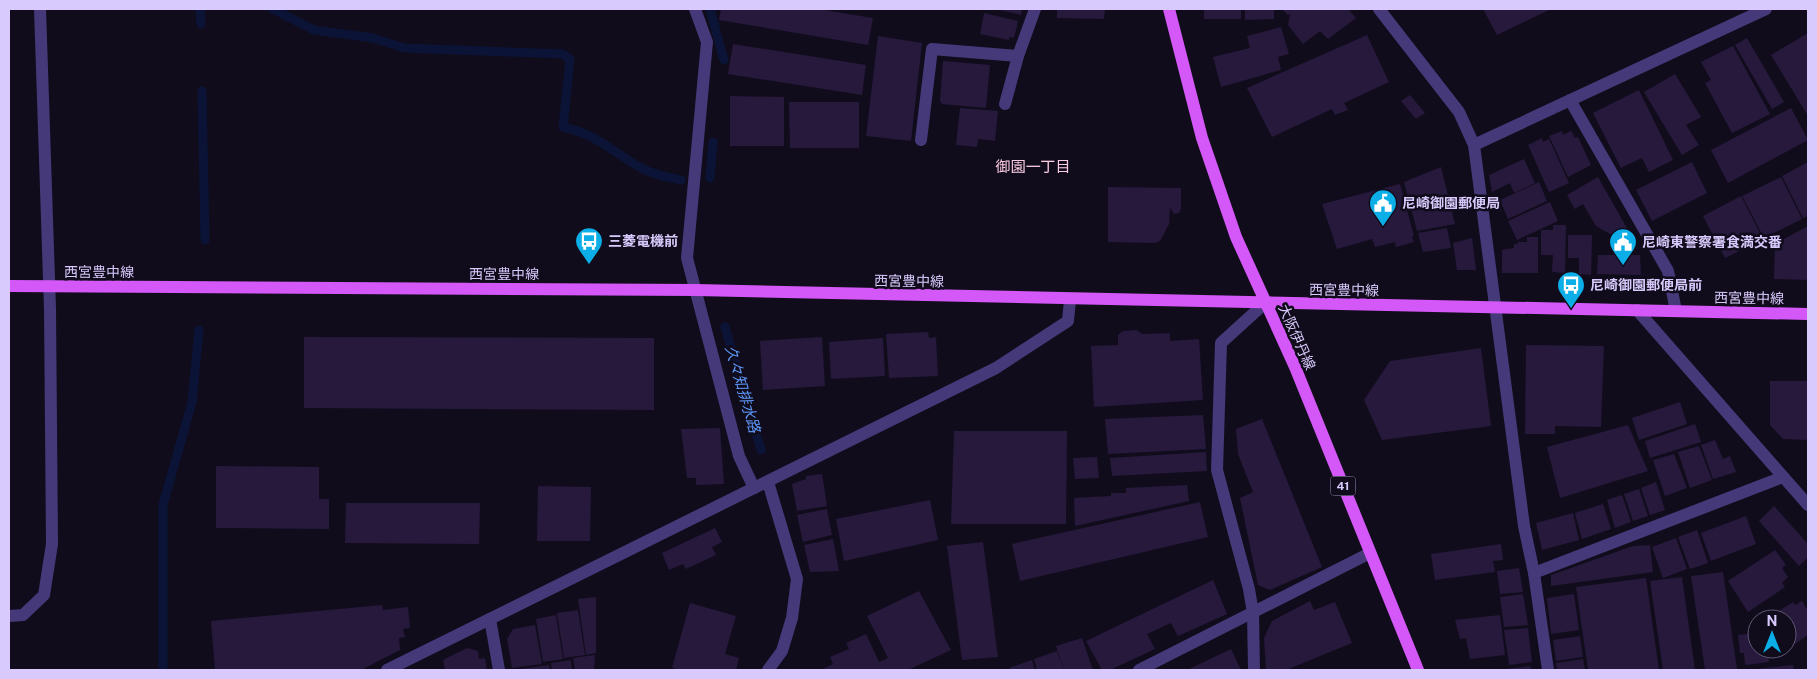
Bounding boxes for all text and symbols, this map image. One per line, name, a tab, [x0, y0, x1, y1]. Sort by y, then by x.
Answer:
district label: 御園一丁目	[995, 158, 1071, 175]
public building icon: 尼崎御園郵便局	[1368, 188, 1398, 227]
place label: 尼崎御園郵便局	[1402, 195, 1500, 211]
bus stop icon: 三菱電機前	[574, 226, 604, 265]
public building icon: 尼崎東警察署食満交番	[1608, 227, 1638, 266]
place label: 三菱電機前	[608, 233, 678, 249]
place label: 尼崎東警察署食満交番	[1642, 234, 1782, 250]
street label: 西宮豊中線	[64, 264, 134, 280]
street label: 西宮豊中線	[469, 266, 539, 282]
bus stop icon: 尼崎御園郵便局前	[1556, 270, 1586, 309]
street label: 西宮豊中線	[874, 272, 944, 290]
place label: 尼崎御園郵便局前	[1590, 277, 1702, 293]
street label: 西宮豊中線	[1309, 281, 1379, 299]
street label: 西宮豊中線	[1714, 289, 1784, 307]
street label: 大阪伊丹線	[1275, 302, 1319, 372]
water label: 久々知排水路	[722, 343, 764, 437]
road number: 41	[1330, 476, 1356, 496]
north arrow	[1747, 609, 1797, 659]
text: N	[1767, 613, 1777, 629]

